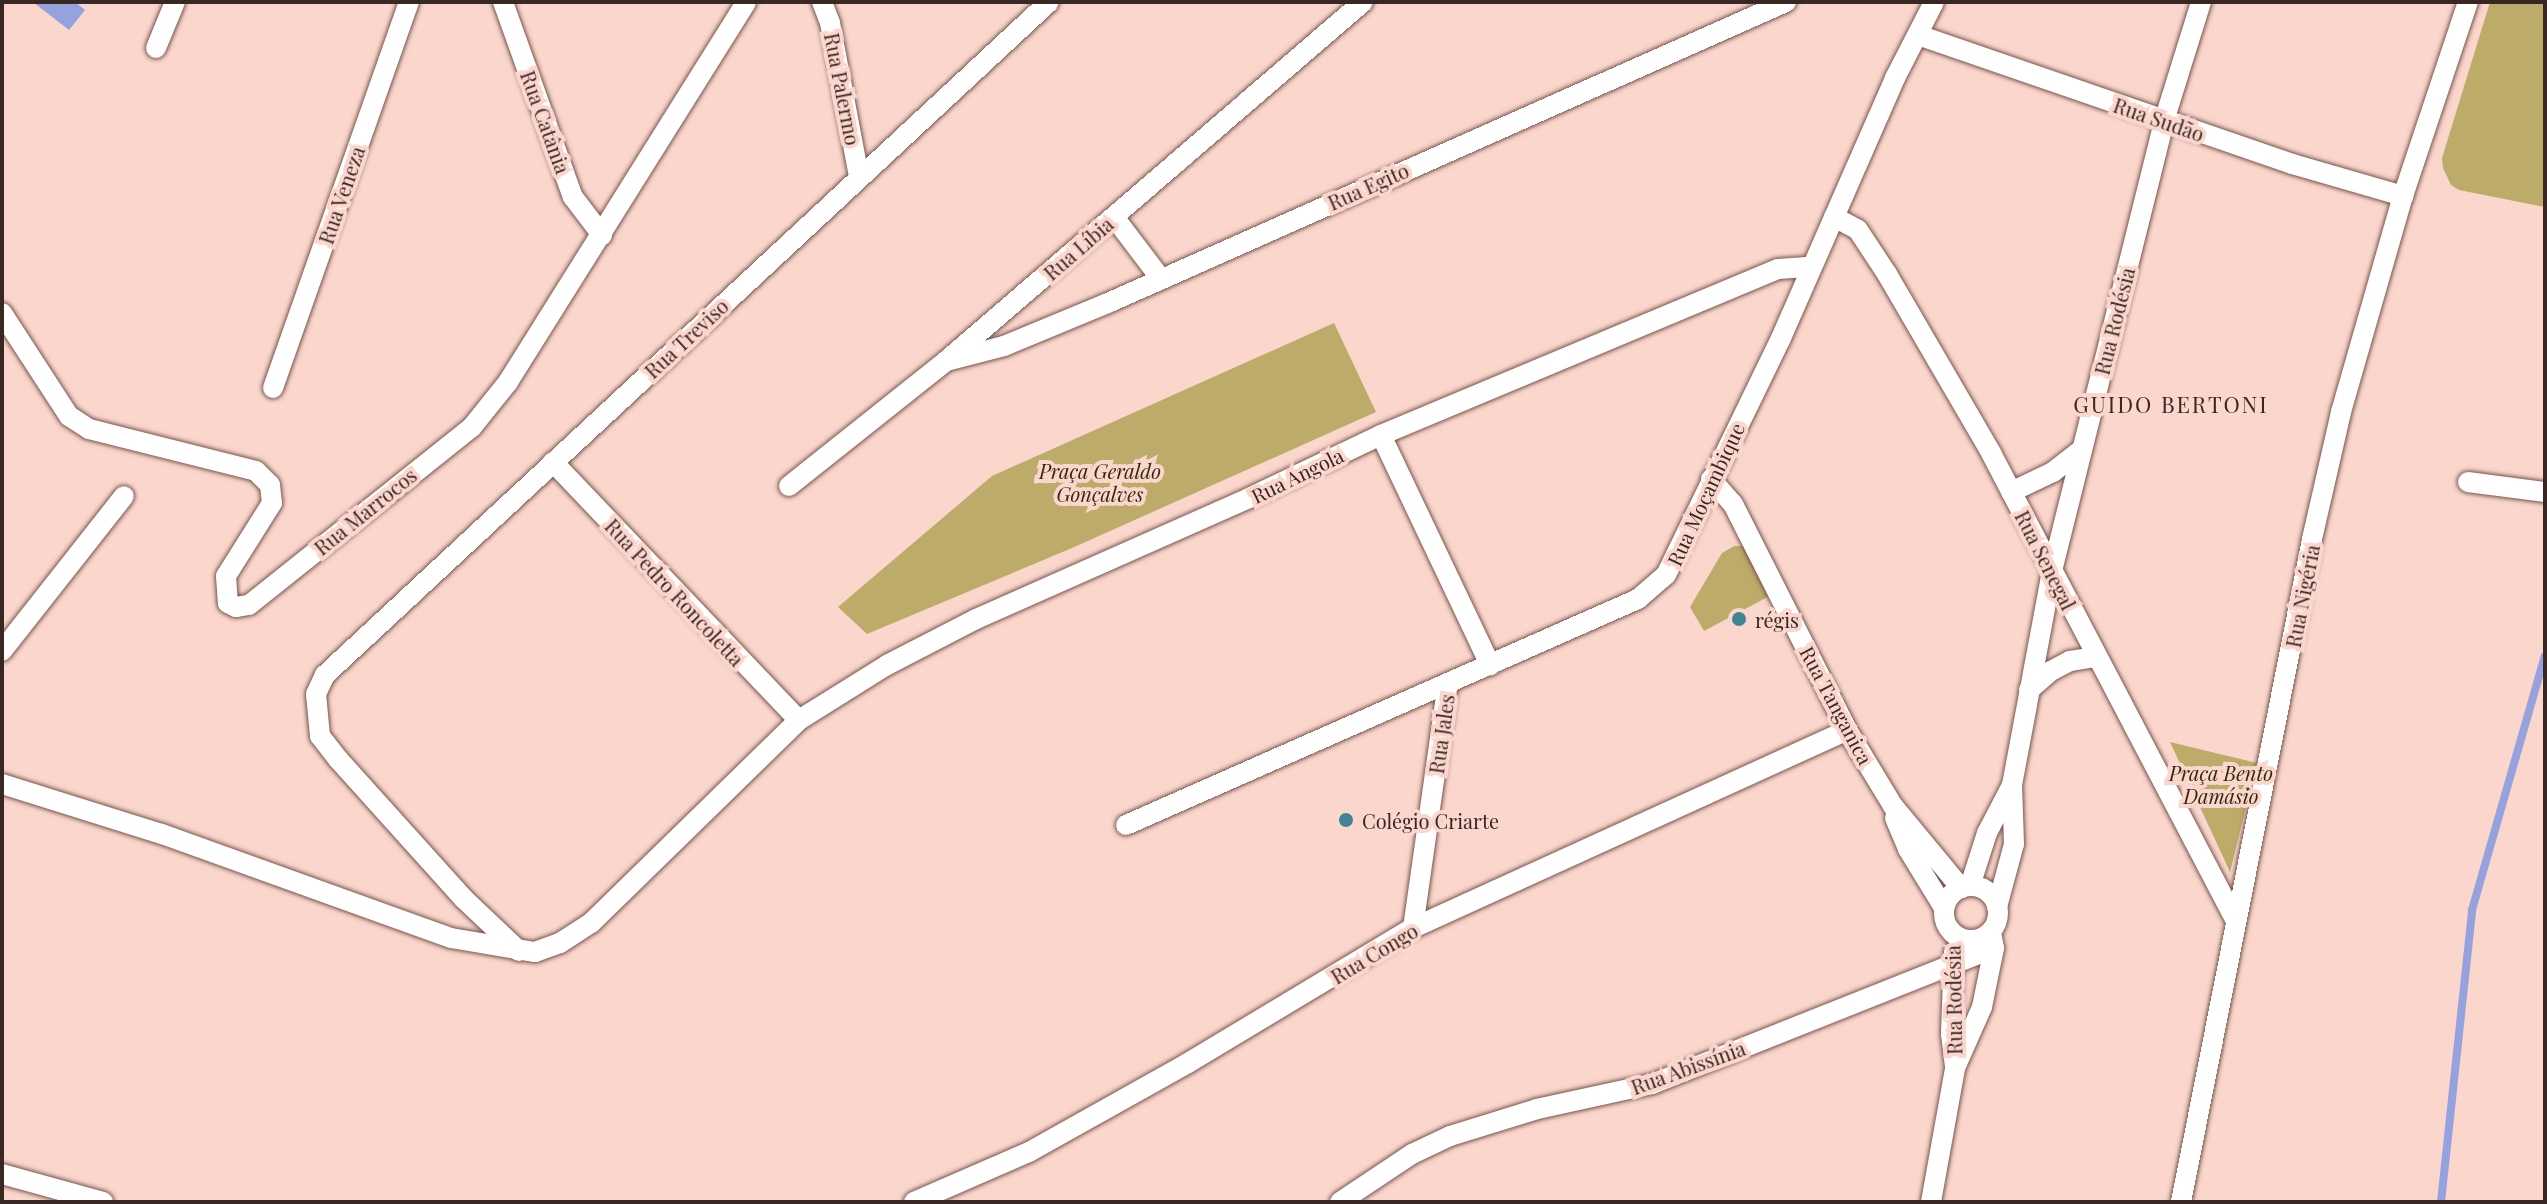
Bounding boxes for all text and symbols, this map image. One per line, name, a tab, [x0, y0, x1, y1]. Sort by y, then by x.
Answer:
street label: Rua Palermo	[820, 31, 866, 147]
street label: Rua Catânia	[516, 67, 576, 177]
street label: Rua Sudão	[2110, 92, 2208, 146]
street label: Rua Veneza	[313, 143, 369, 247]
street label: Rua Egito	[1324, 158, 1412, 214]
street label: Rua Líbia	[1038, 211, 1118, 285]
street label: Rua Rodésia	[2089, 265, 2139, 377]
street label: Rua Treviso	[639, 293, 733, 383]
district label: GUIDO BERTONI	[2073, 392, 2269, 418]
street label: Rua Moçambique	[1661, 419, 1749, 569]
street label: Rua Angola	[1247, 442, 1347, 508]
park label: Praça Geraldo Gonçalves	[1039, 458, 1161, 505]
street label: Rua Marrocos	[309, 462, 421, 560]
street label: Rua Senegal	[2011, 506, 2081, 614]
street label: Rua Pedro Roncoletta	[601, 513, 749, 671]
street label: Rua Nigéria	[2280, 542, 2324, 650]
place label: régis	[1755, 607, 1799, 631]
marker: régis	[1730, 610, 1748, 628]
street label: Rua Tanganica	[1796, 641, 1878, 769]
street label: Rua Jales	[1424, 693, 1458, 775]
park label: Praça Bento Damásio	[2169, 760, 2273, 807]
place label: Colégio Criarte	[1362, 808, 1499, 832]
marker: Colégio Criarte	[1337, 811, 1355, 829]
street label: Rua Congo	[1326, 918, 1422, 988]
street label: Rua Rodésia	[1940, 945, 1966, 1055]
street label: Rua Abissínia	[1627, 1035, 1749, 1099]

